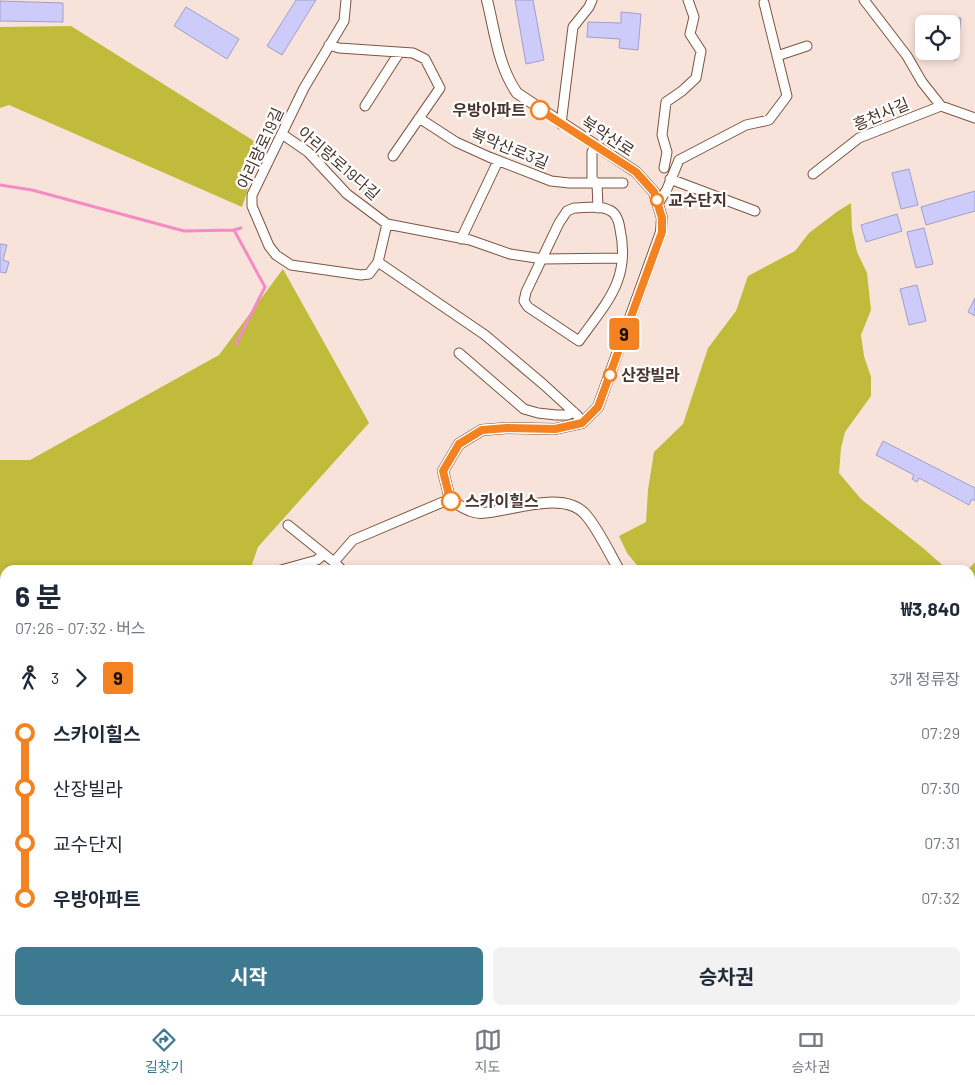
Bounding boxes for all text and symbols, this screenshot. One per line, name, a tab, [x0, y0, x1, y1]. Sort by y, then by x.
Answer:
map controls	[915, 15, 960, 60]
button: locate	[915, 15, 960, 60]
street label: 흥천사길	[850, 93, 912, 134]
place label: 우방아파트	[452, 100, 526, 119]
marker: 우방아파트	[530, 100, 550, 120]
street label: 아리랑로19길	[232, 104, 287, 191]
street label: 북악산로	[578, 112, 638, 160]
street label: 아리랑로19다길	[295, 122, 384, 203]
street label: 북악산로3길	[469, 123, 552, 172]
place label: 교수단지	[668, 190, 727, 209]
marker: 교수단지	[650, 193, 664, 207]
line badge: 9	[608, 318, 640, 350]
text: 9	[619, 323, 629, 345]
place label: 산장빌라	[621, 365, 680, 384]
marker: 산장빌라	[603, 368, 617, 382]
marker: 스카이힐스	[441, 491, 461, 511]
place label: 스카이힐스	[465, 491, 539, 510]
text: 6 분	[15, 579, 61, 613]
text: ₩3,840	[901, 597, 960, 620]
text: 07:26 – 07:32 · 버스	[15, 618, 146, 637]
icon: walk	[15, 664, 43, 692]
icon: forward	[67, 664, 95, 692]
text: 9	[113, 667, 123, 689]
text: 3	[51, 668, 59, 687]
text: 3개 정류장	[890, 669, 960, 688]
text: 스카이힐스	[53, 722, 140, 745]
text: 07:29	[921, 723, 960, 742]
text: 산장빌라	[53, 777, 123, 800]
text: 07:30	[921, 778, 960, 797]
text: 교수단지	[53, 832, 123, 855]
text: 07:31	[924, 833, 960, 852]
text: 우방아파트	[53, 887, 140, 910]
text: 07:32	[921, 888, 960, 907]
button: 시작	[15, 947, 483, 1005]
button: 승차권	[493, 947, 960, 1005]
tab: 길찾기	[145, 1026, 184, 1076]
tab: 지도	[474, 1026, 502, 1076]
tab: 승차권	[791, 1026, 830, 1076]

